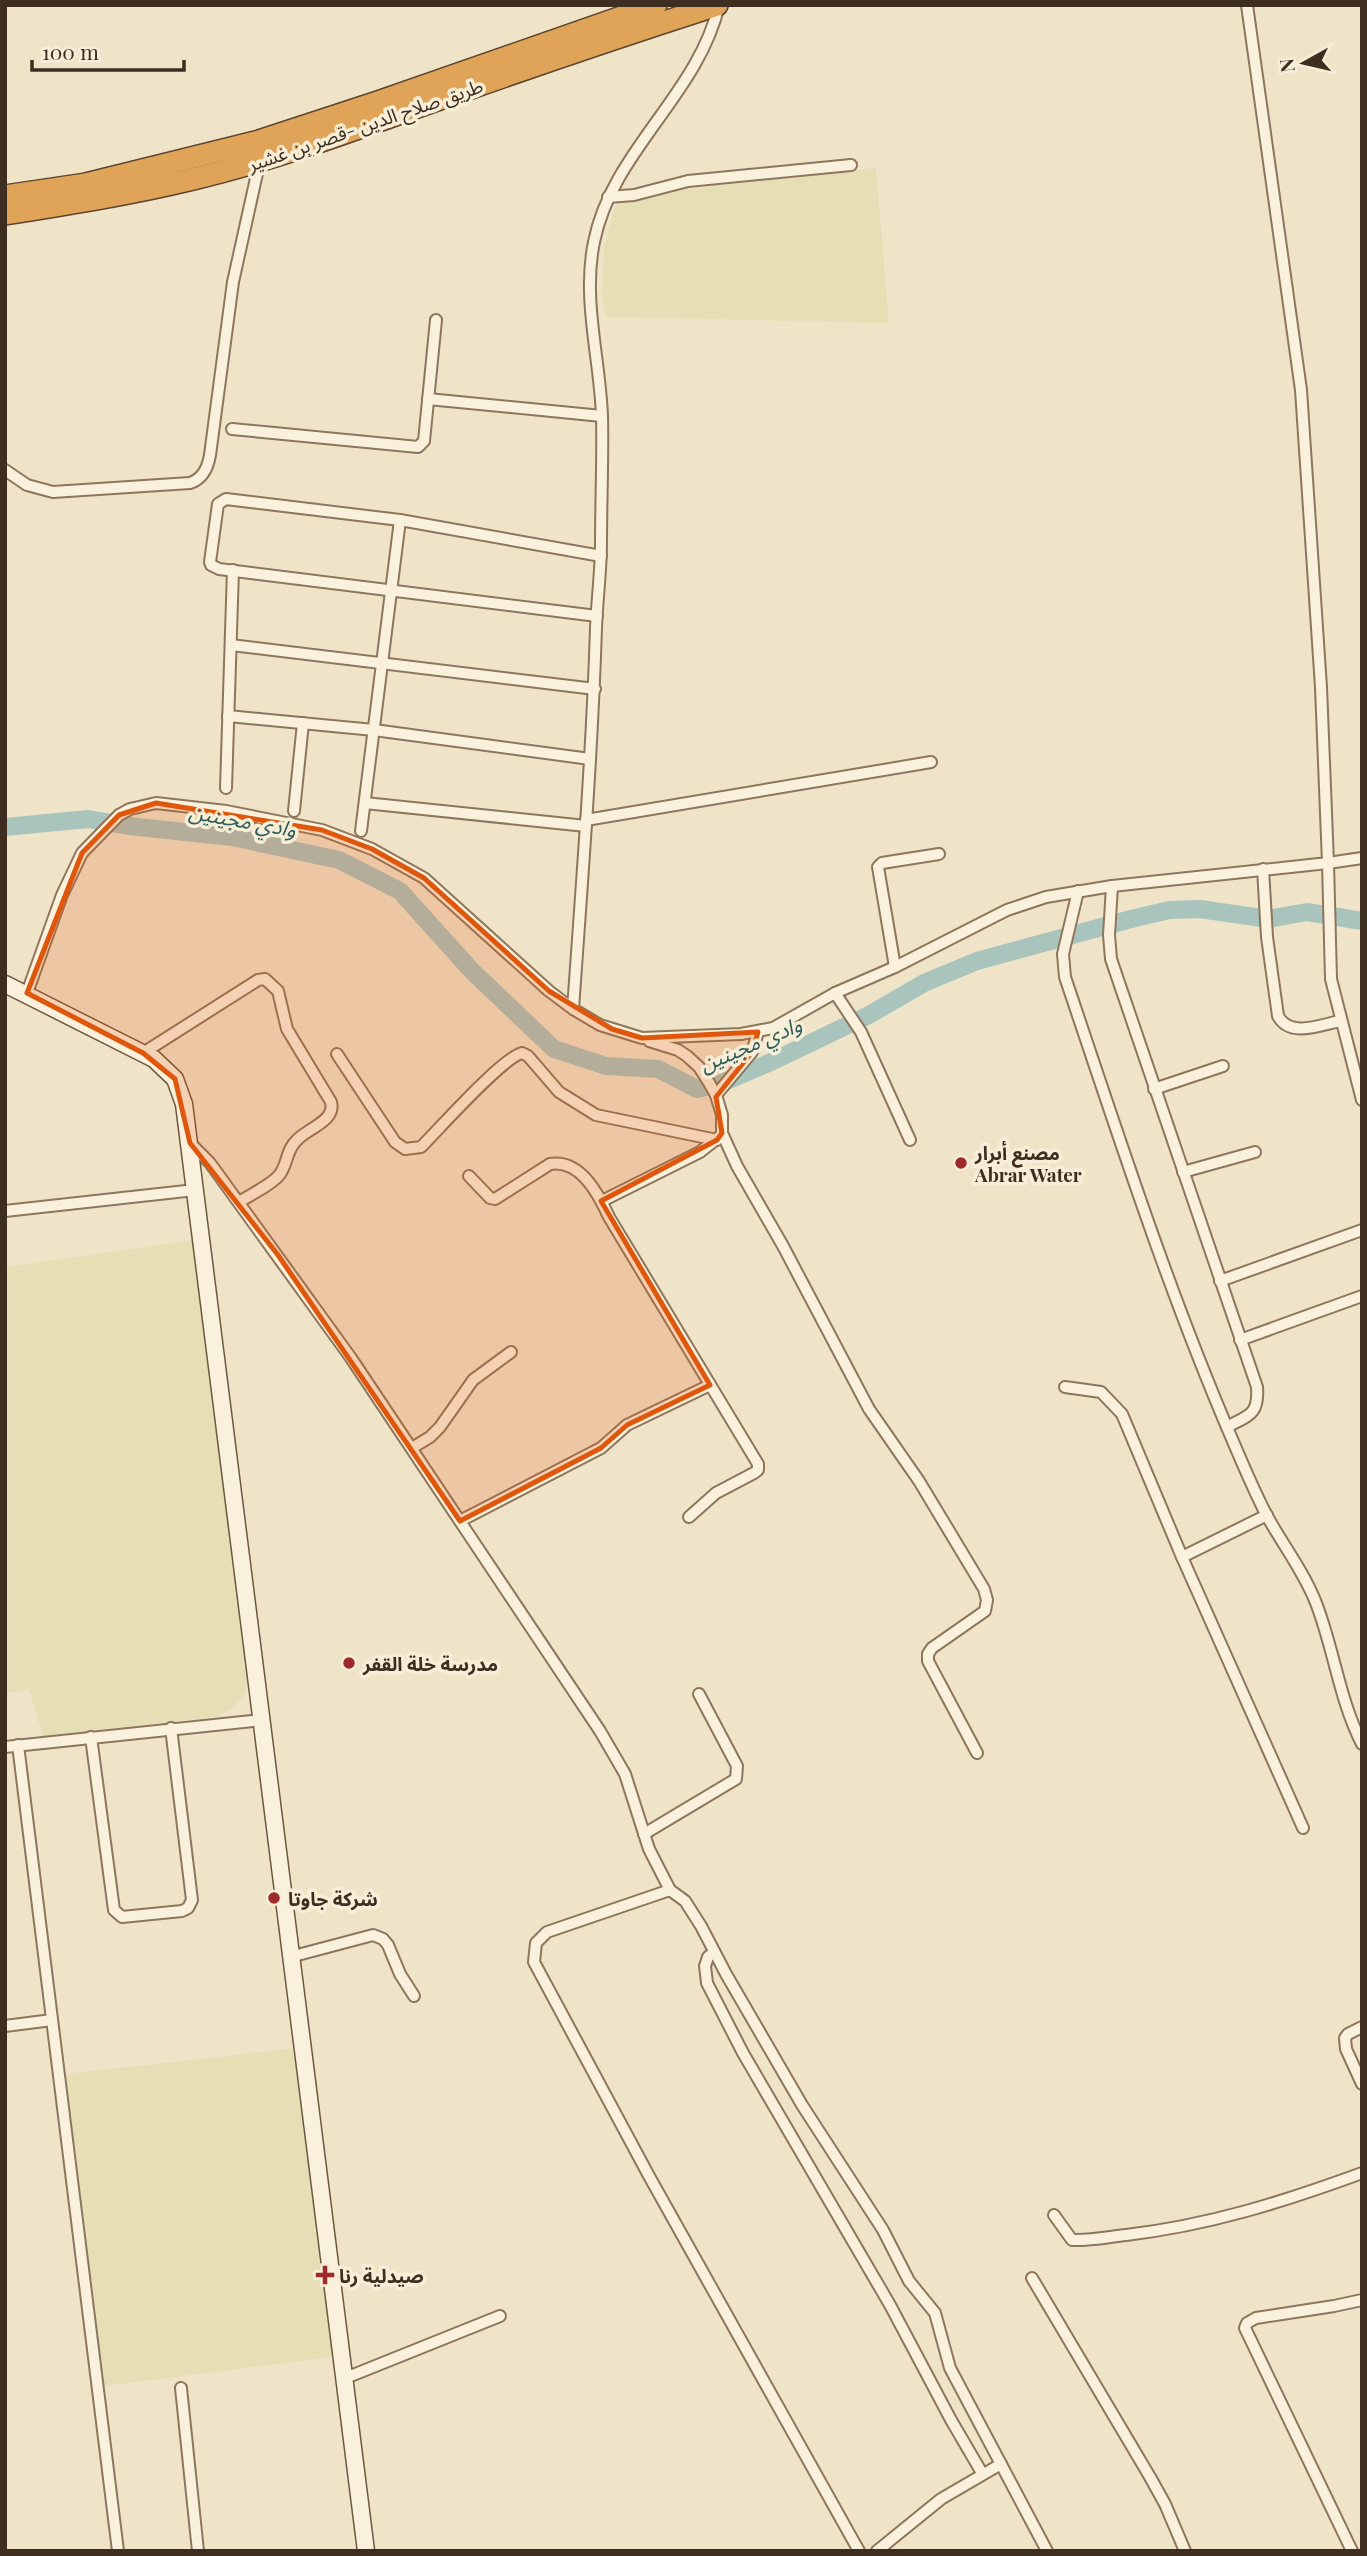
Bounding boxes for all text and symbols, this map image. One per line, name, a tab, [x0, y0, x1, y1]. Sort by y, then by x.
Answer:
scale bar	[32, 28, 184, 72]
north arrow	[1269, 28, 1339, 98]
text: 100 m	[42, 37, 99, 65]
text: N	[1272, 57, 1300, 74]
street label: طريق صلاح الدين -قصر بن غشير	[243, 71, 487, 179]
water label: وادي مجينين	[187, 796, 299, 846]
water label: وادي مجينين	[695, 1009, 807, 1081]
place label: مصنع أبرار Abrar Water	[974, 1139, 1082, 1187]
marker: مصنع أبرار Abrar Water	[953, 1155, 969, 1171]
place label: مدرسة خلة القفر	[362, 1650, 498, 1676]
marker: مدرسة خلة القفر	[341, 1655, 357, 1671]
place label: شركة جاوتا	[288, 1885, 378, 1911]
marker: شركة جاوتا	[266, 1890, 282, 1906]
place label: صيدلية رنا	[339, 2262, 424, 2288]
marker: صيدلية رنا	[317, 2267, 333, 2283]

